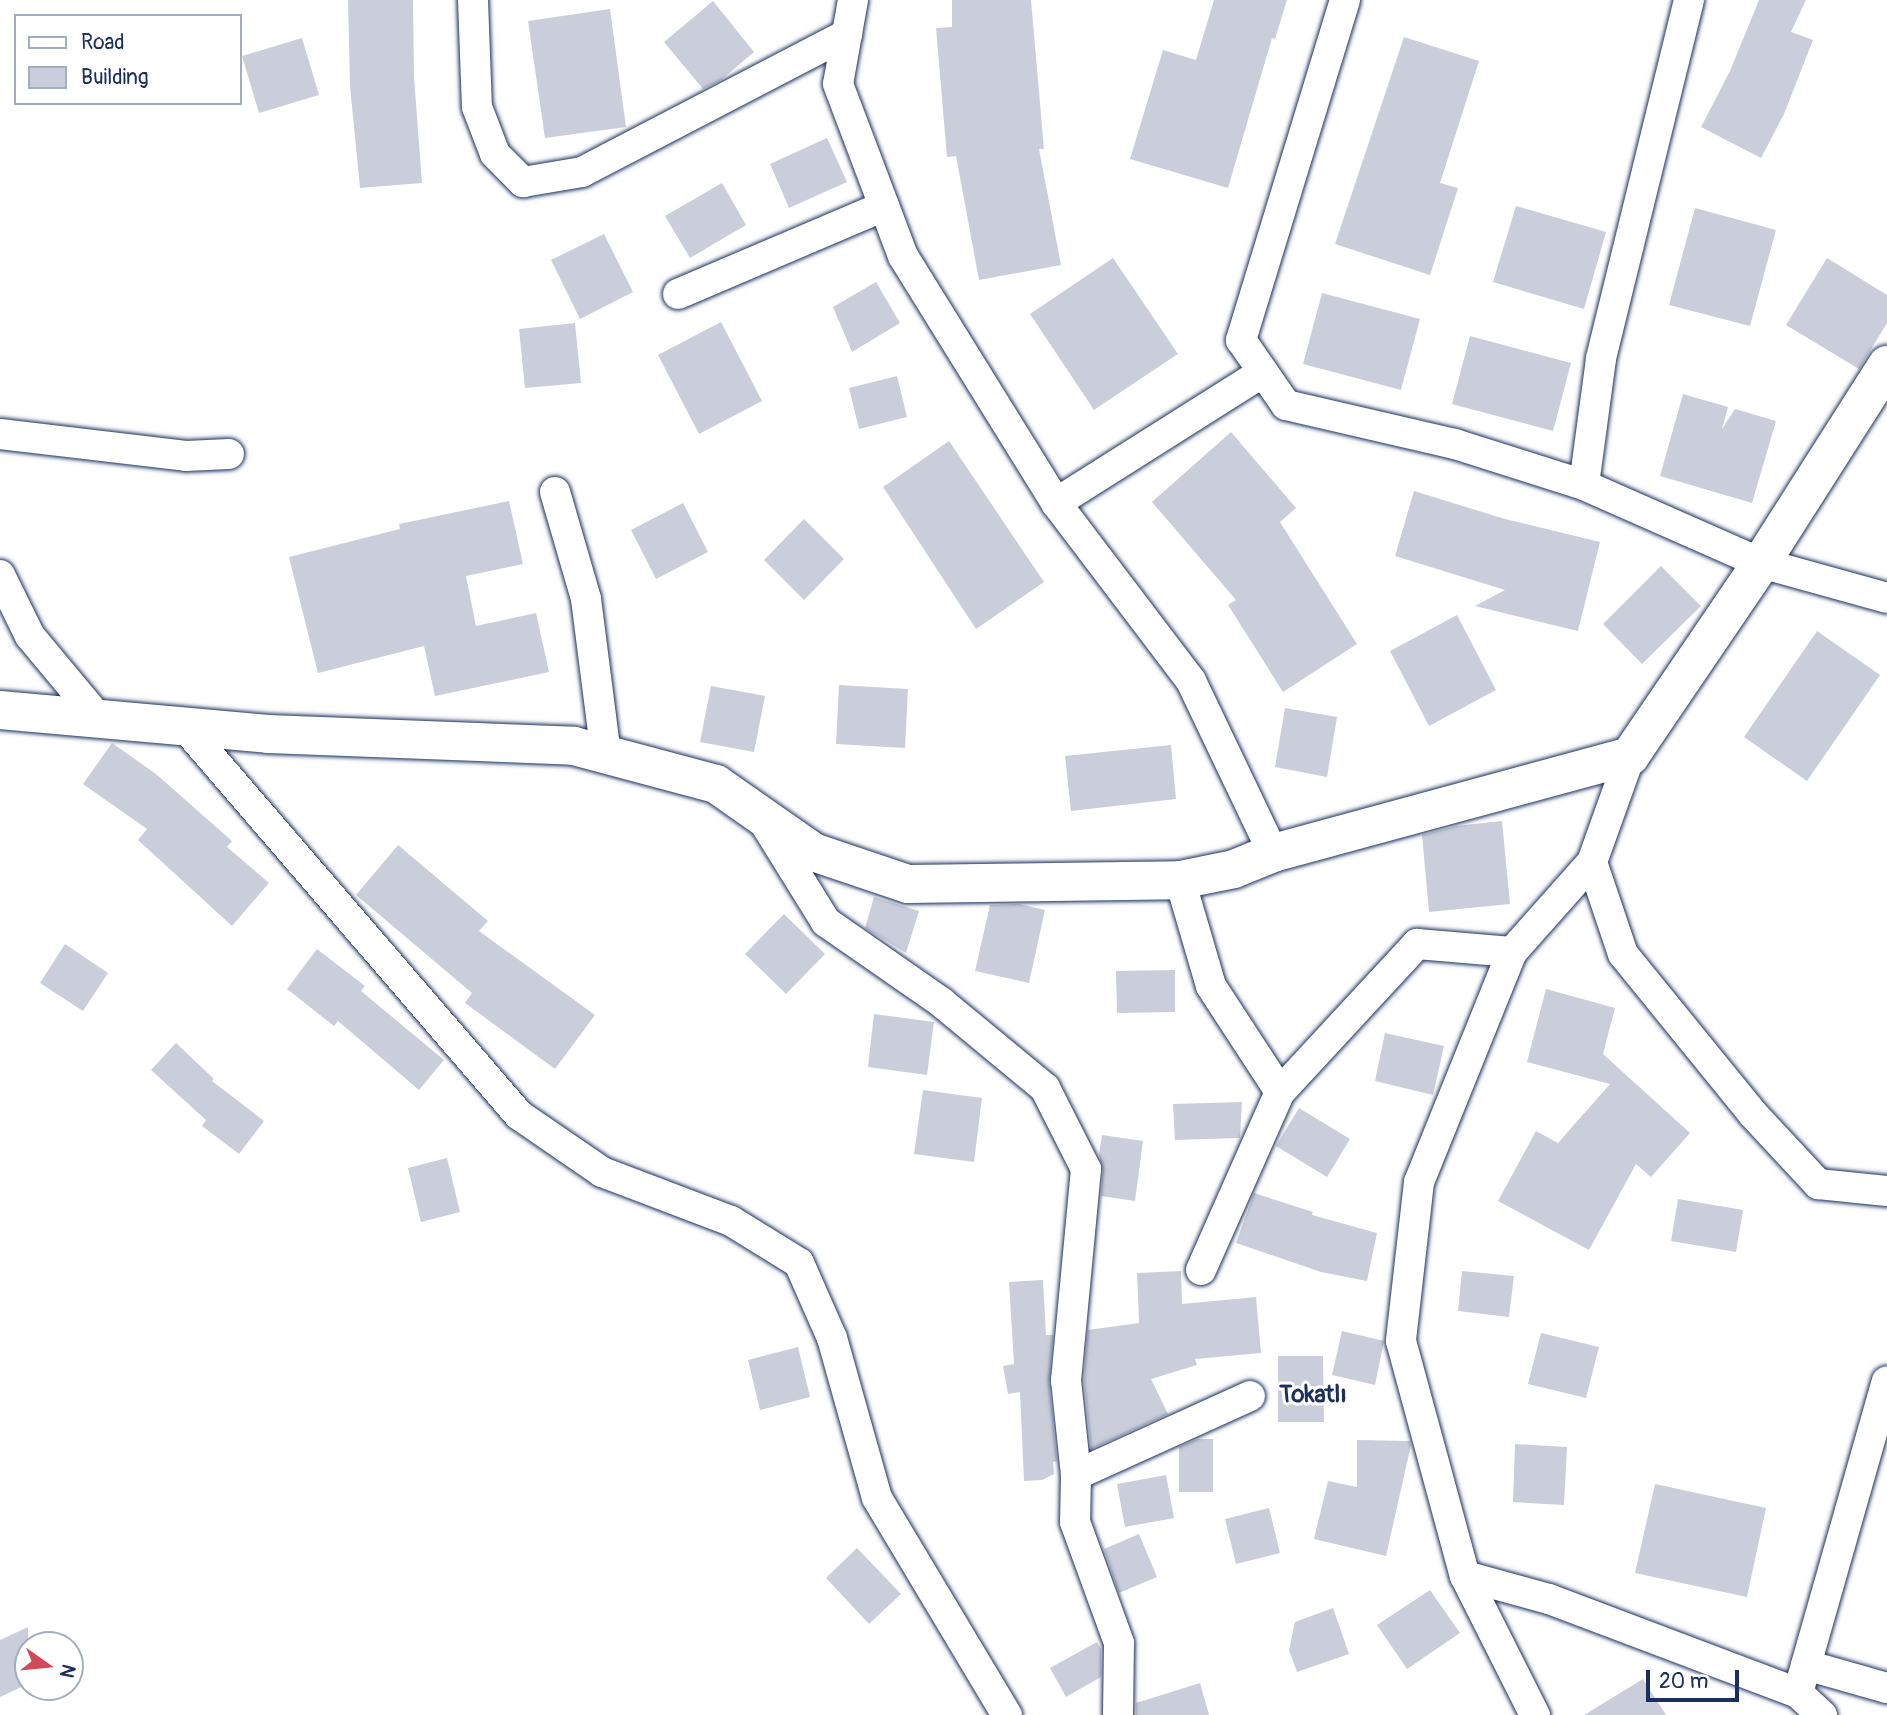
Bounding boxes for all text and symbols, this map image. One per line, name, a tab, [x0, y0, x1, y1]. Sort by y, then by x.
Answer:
legend	[14, 14, 242, 105]
text: Road	[81, 29, 125, 56]
text: Building	[81, 64, 148, 91]
district label: Tokatlı	[1279, 1381, 1347, 1409]
north arrow	[14, 1631, 84, 1701]
scale bar	[1649, 1656, 1742, 1700]
text: N	[54, 1662, 81, 1680]
text: 20 m	[1659, 1668, 1708, 1695]

